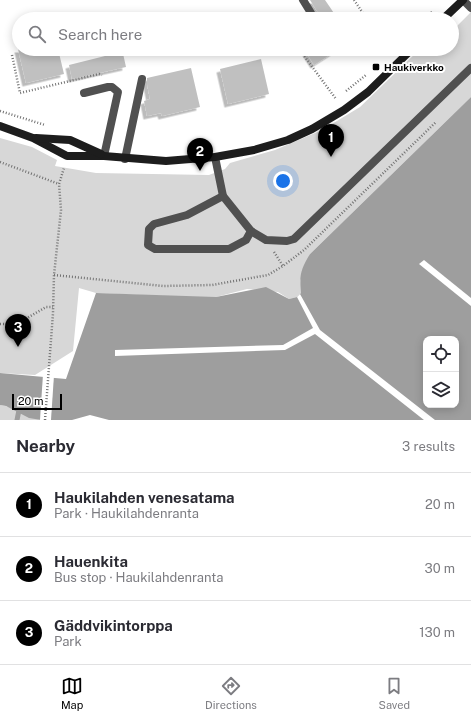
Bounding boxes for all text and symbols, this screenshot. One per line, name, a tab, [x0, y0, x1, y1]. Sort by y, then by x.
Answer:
search box	[12, 12, 459, 56]
icon: search	[26, 23, 48, 45]
text: Search here	[58, 26, 142, 43]
place label: Haukiverkko	[384, 61, 444, 73]
marker: Haukiverkko	[371, 62, 381, 72]
pin: 1	[318, 124, 344, 157]
pin: 2	[187, 138, 213, 171]
your location	[273, 171, 293, 191]
pin: 3	[5, 314, 31, 347]
map controls	[423, 336, 459, 408]
button: locate	[423, 336, 459, 372]
button: layers	[423, 372, 459, 408]
scale bar	[12, 392, 62, 411]
text: 20 m	[18, 395, 43, 407]
text: Nearby	[16, 436, 75, 456]
text: 3 results	[402, 439, 455, 454]
text: Haukilahden venesatama	[54, 489, 235, 506]
text: 1	[26, 497, 32, 512]
text: 20 m	[425, 497, 455, 512]
text: Park · Haukilahdenranta	[54, 506, 199, 521]
text: Hauenkita	[54, 553, 128, 570]
text: 2	[25, 561, 33, 576]
text: 30 m	[425, 561, 455, 576]
text: Bus stop · Haukilahdenranta	[54, 570, 223, 585]
text: Gäddvikintorppa	[54, 617, 173, 634]
text: 3	[25, 625, 33, 640]
text: 130 m	[419, 625, 455, 640]
text: Park	[54, 634, 82, 649]
tab: Map	[61, 675, 83, 711]
tab: Directions	[205, 675, 257, 711]
tab: Saved	[379, 675, 410, 711]

